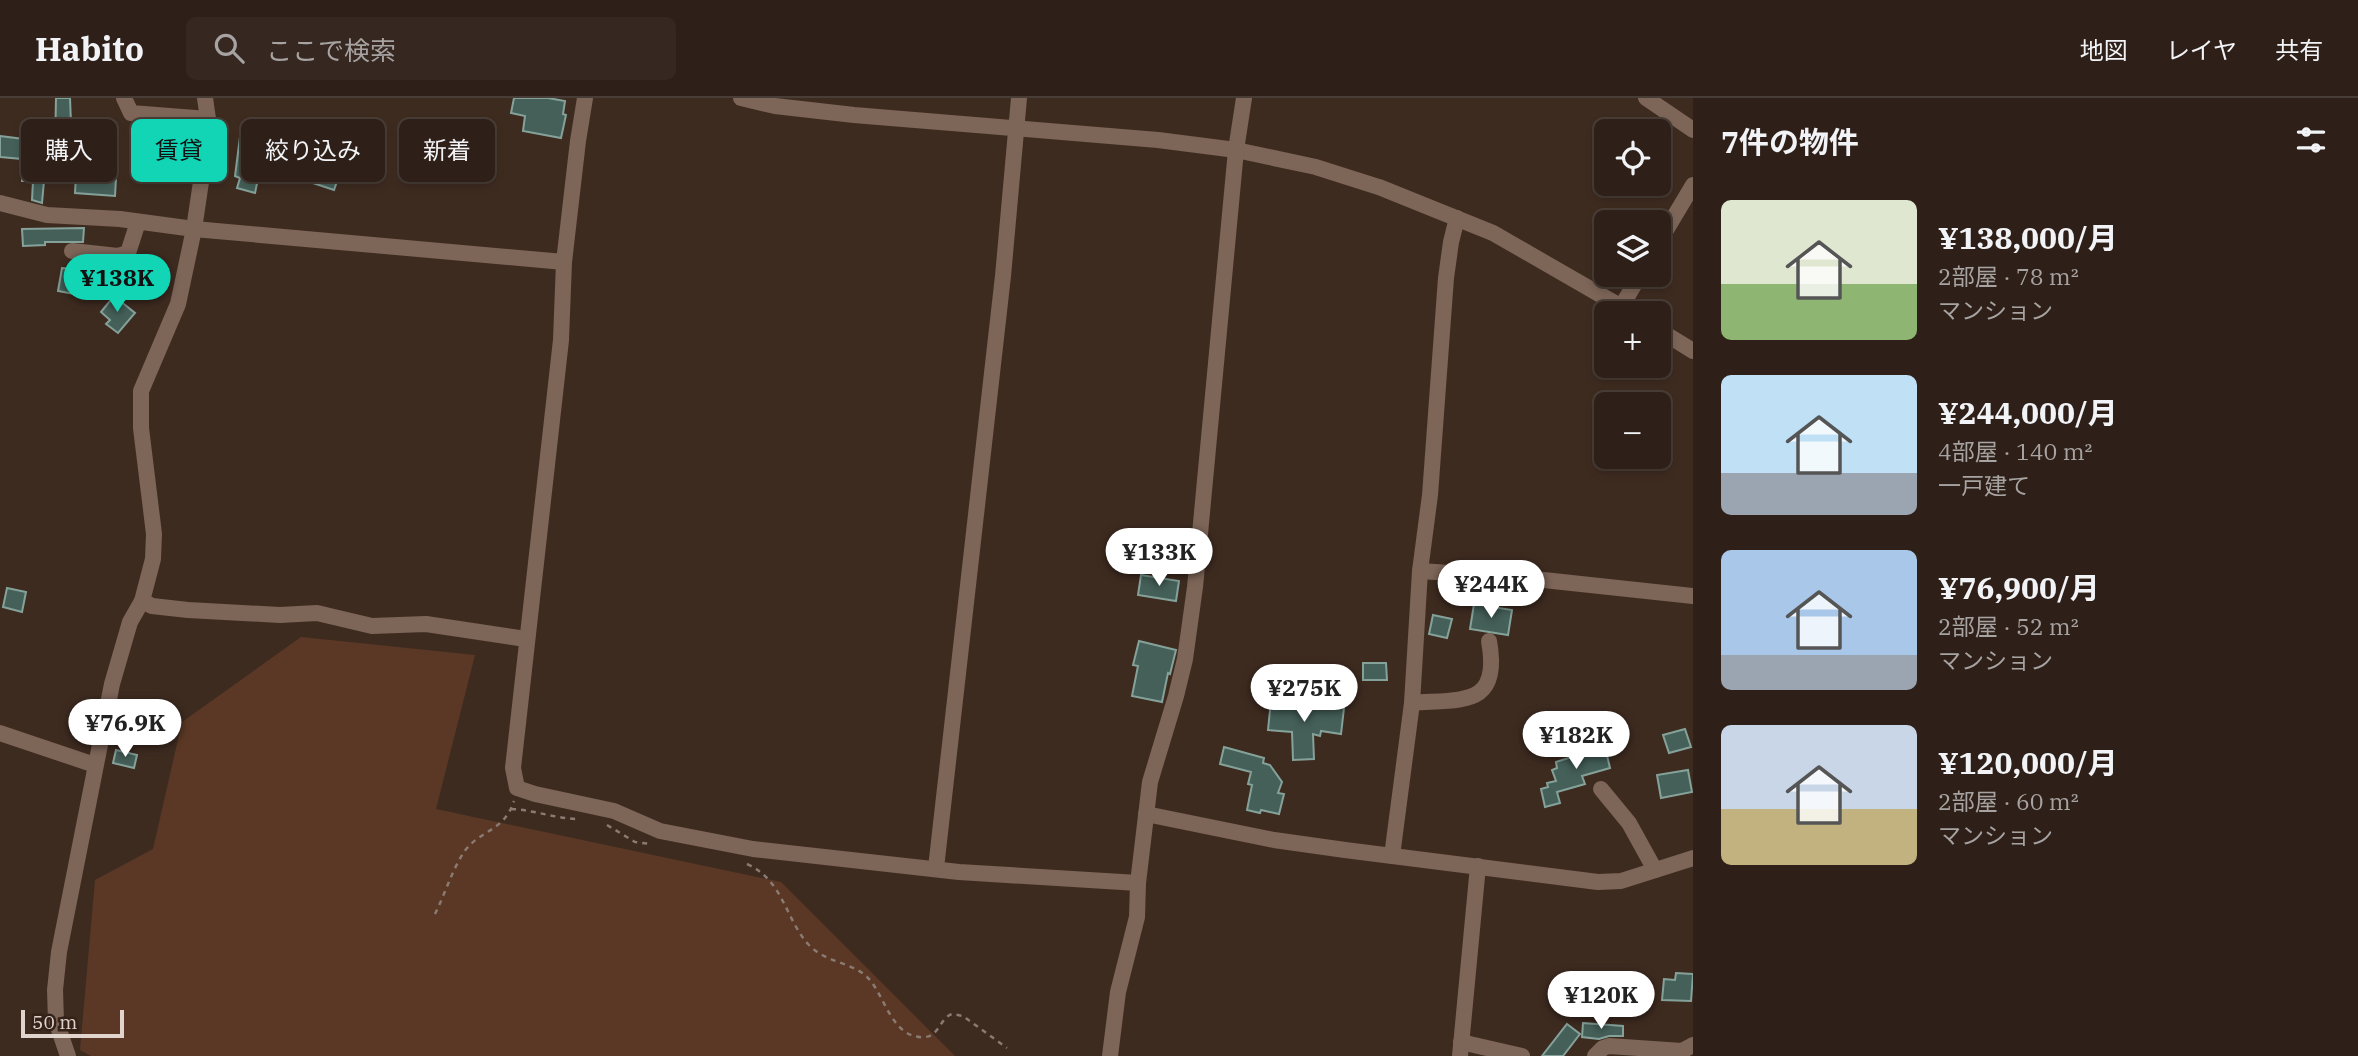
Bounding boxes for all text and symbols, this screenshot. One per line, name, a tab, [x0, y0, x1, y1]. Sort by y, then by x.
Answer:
search box	[186, 17, 676, 80]
text: Habito	[35, 27, 144, 70]
icon: search	[210, 29, 248, 67]
text: ここで検索	[266, 33, 396, 67]
text: 地図	[2080, 34, 2128, 66]
text: レイヤ	[2166, 34, 2237, 66]
text: 共有	[2275, 34, 2323, 66]
chip: 購入	[21, 119, 117, 182]
chip: 賃貸	[131, 119, 227, 182]
chip: 絞り込み	[241, 119, 385, 182]
chip: 新着	[399, 119, 495, 182]
map controls	[1594, 119, 1671, 469]
button: locate	[1594, 119, 1671, 196]
icon: filters	[2292, 121, 2330, 159]
text: 7件の物件	[1721, 122, 1859, 161]
button: layers	[1594, 210, 1671, 287]
text: ¥138,000/月	[1938, 218, 2118, 257]
icon: home	[1777, 228, 1861, 312]
pin: ¥138K	[68, 254, 166, 314]
text: 2部屋 · 78 m²	[1938, 261, 2079, 291]
text: ¥138K	[80, 262, 154, 292]
text: マンション	[1938, 295, 2053, 325]
button: +	[1594, 301, 1671, 378]
button: −	[1594, 392, 1671, 469]
text: ¥244,000/月	[1938, 393, 2118, 432]
icon: home	[1777, 403, 1861, 487]
text: 4部屋 · 140 m²	[1938, 436, 2093, 466]
text: 一戸建て	[1938, 470, 2030, 500]
pin: ¥133K	[1110, 528, 1208, 588]
text: ¥133K	[1122, 536, 1196, 566]
pin: ¥244K	[1442, 560, 1540, 620]
text: ¥244K	[1454, 568, 1528, 598]
text: ¥76,900/月	[1938, 568, 2100, 607]
icon: home	[1777, 578, 1861, 662]
text: 2部屋 · 52 m²	[1938, 611, 2079, 641]
text: マンション	[1938, 645, 2053, 675]
pin: ¥275K	[1255, 664, 1353, 724]
text: ¥275K	[1267, 672, 1341, 702]
pin: ¥76.9K	[68, 700, 182, 759]
text: ¥76.9K	[84, 707, 166, 737]
pin: ¥182K	[1527, 712, 1625, 771]
text: ¥182K	[1539, 719, 1613, 749]
text: ¥120,000/月	[1938, 743, 2118, 782]
icon: home	[1777, 753, 1861, 837]
text: 2部屋 · 60 m²	[1938, 786, 2079, 816]
text: マンション	[1938, 820, 2053, 850]
pin: ¥120K	[1552, 972, 1650, 1031]
text: ¥120K	[1564, 979, 1638, 1009]
scale bar	[21, 1007, 124, 1039]
text: 50 m	[32, 1010, 77, 1034]

